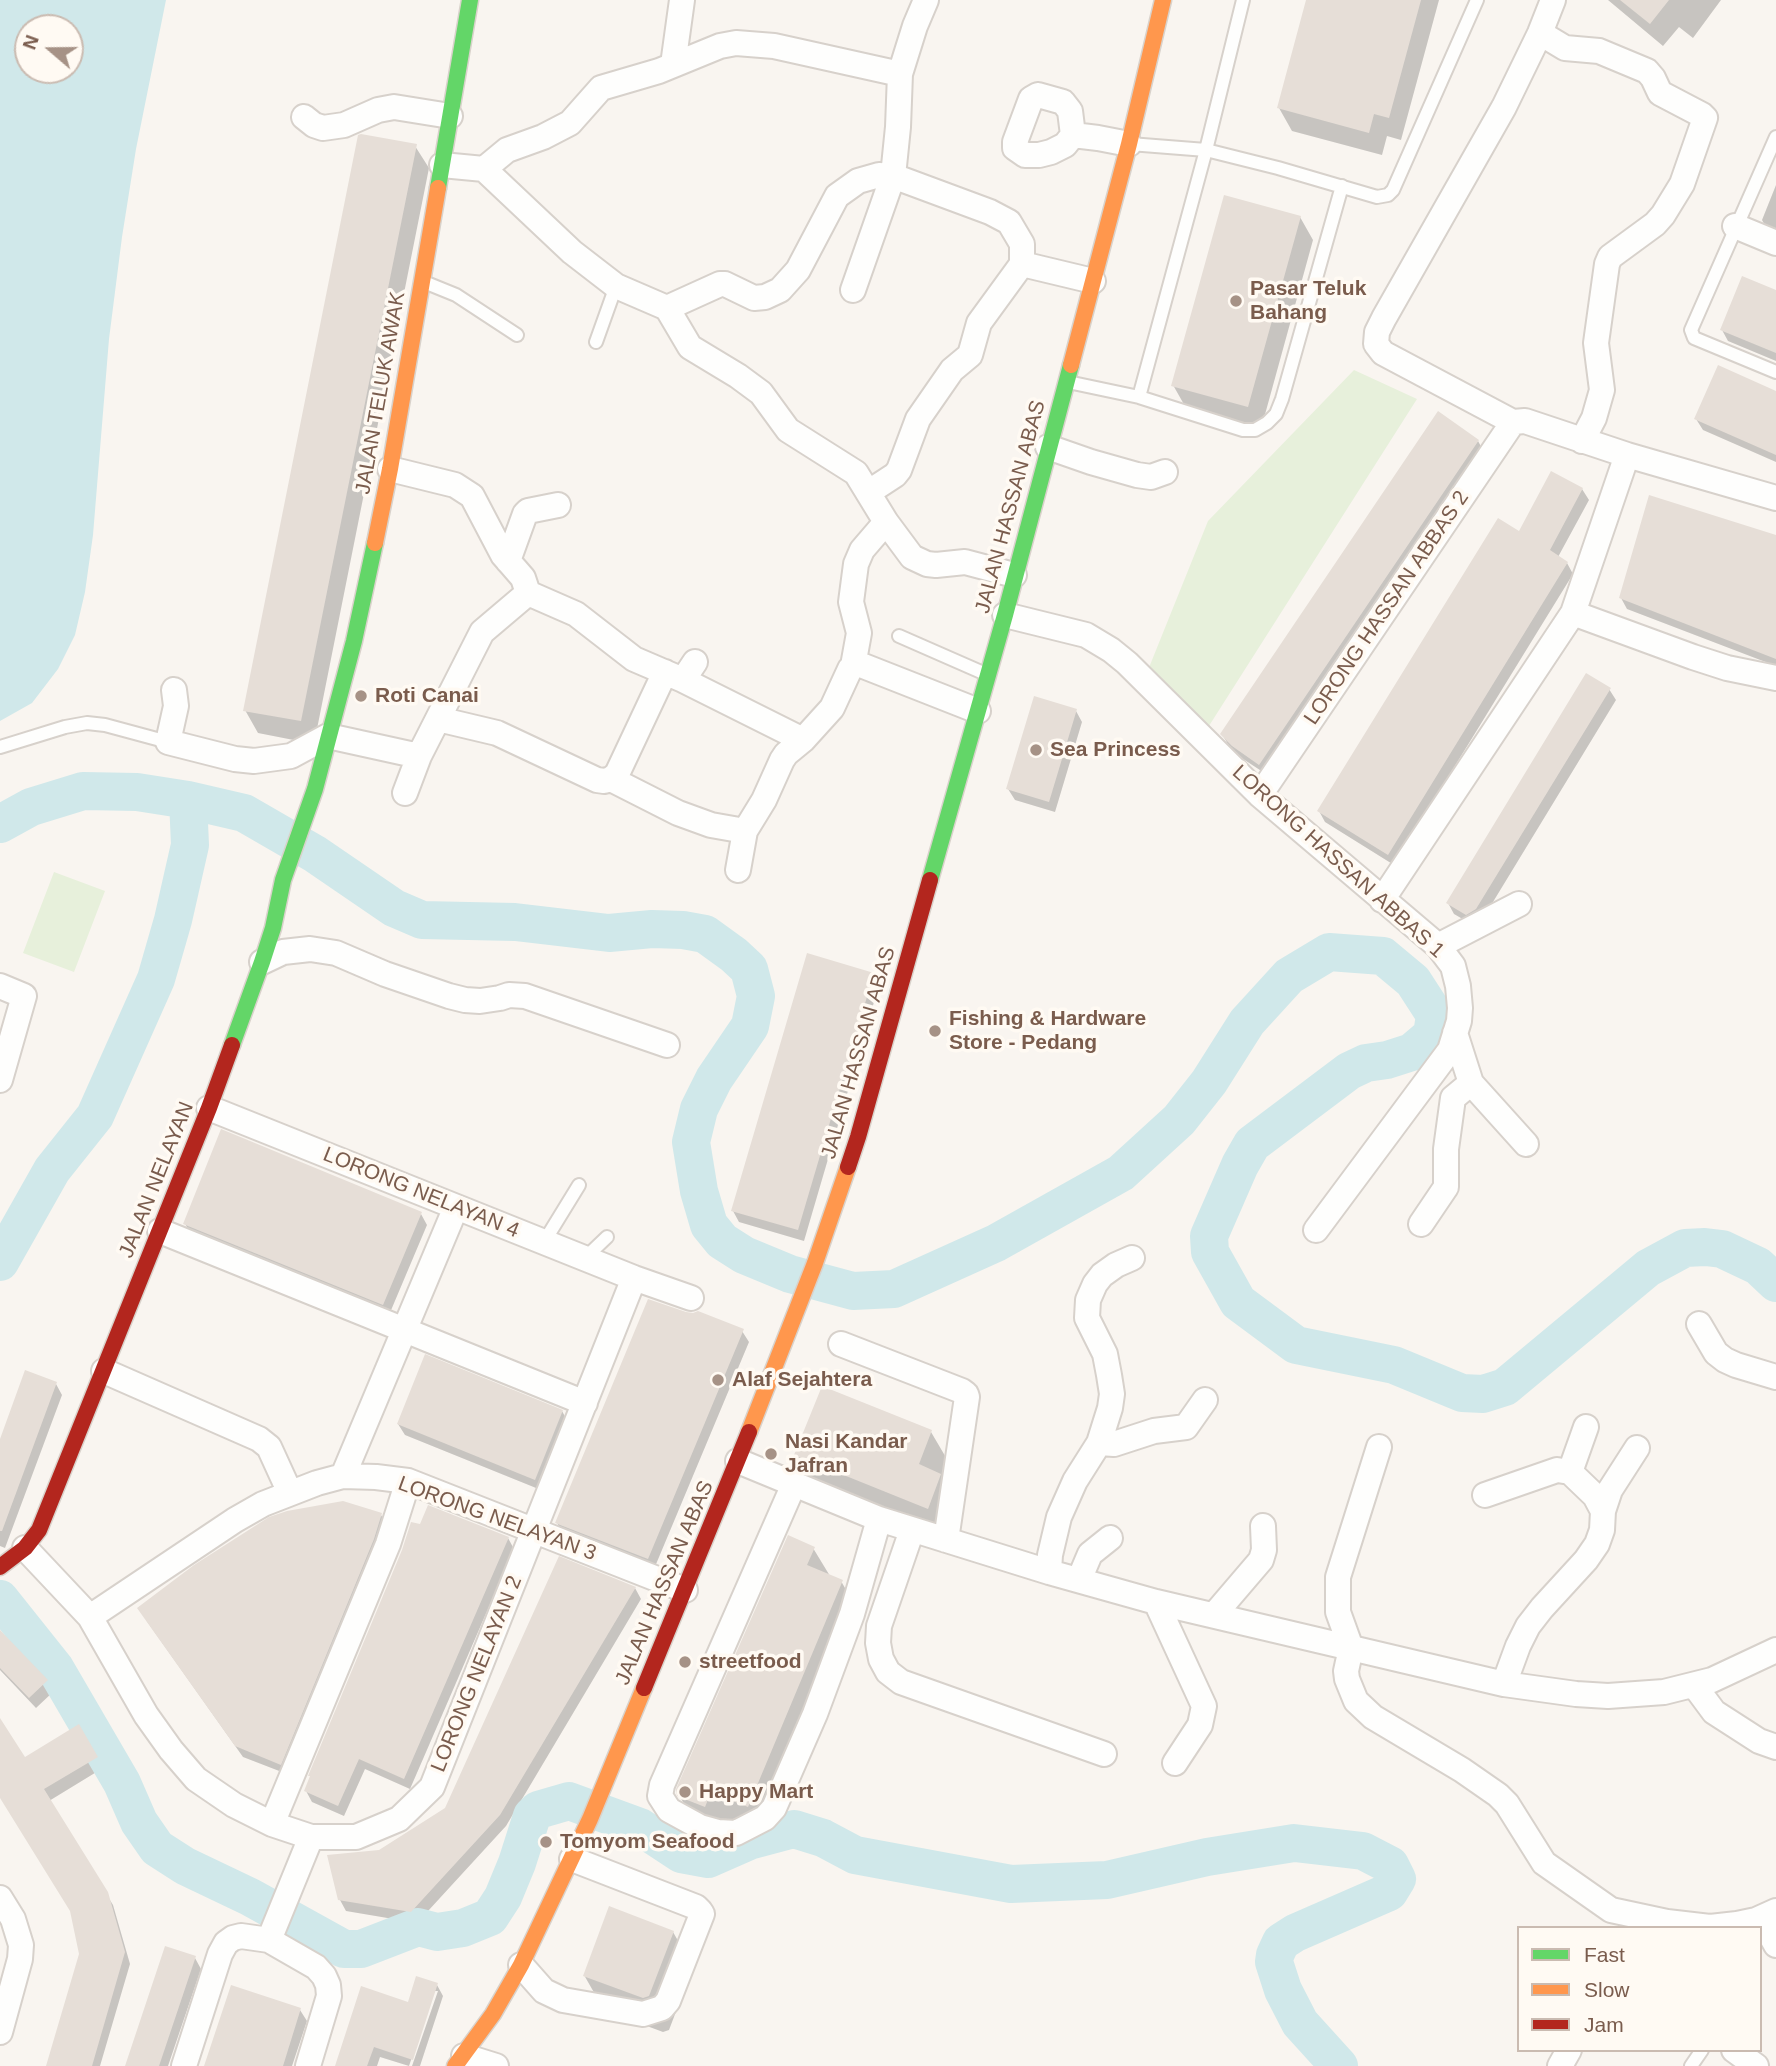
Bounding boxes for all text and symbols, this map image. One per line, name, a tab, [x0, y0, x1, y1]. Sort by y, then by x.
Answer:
north arrow	[14, 14, 84, 84]
text: N	[18, 32, 43, 52]
place label: Pasar Teluk Bahang	[1250, 276, 1366, 326]
street label: JALAN TELUK AWAK	[351, 290, 411, 496]
marker: Pasar Teluk Bahang	[1228, 293, 1244, 309]
street label: JALAN HASSAN ABAS	[970, 398, 1052, 616]
street label: LORONG HASSAN ABBAS 2	[1299, 486, 1475, 730]
place label: Roti Canai	[375, 683, 479, 709]
marker: Roti Canai	[353, 688, 369, 704]
place label: Sea Princess	[1050, 737, 1181, 763]
marker: Sea Princess	[1028, 742, 1044, 758]
street label: LORONG HASSAN ABBAS 1	[1227, 760, 1449, 964]
street label: JALAN HASSAN ABAS	[817, 944, 901, 1162]
place label: Fishing & Hardware Store - Pedang	[949, 1006, 1146, 1056]
marker: Fishing & Hardware Store - Pedang	[927, 1023, 943, 1039]
street label: JALAN NELAYAN	[114, 1098, 200, 1262]
street label: LORONG NELAYAN 4	[319, 1142, 523, 1244]
place label: Alaf Sejahtera	[732, 1367, 872, 1393]
marker: Alaf Sejahtera	[710, 1372, 726, 1388]
place label: Nasi Kandar Jafran	[785, 1429, 908, 1479]
marker: Nasi Kandar Jafran	[763, 1446, 779, 1462]
street label: LORONG NELAYAN 3	[394, 1471, 600, 1567]
street label: JALAN HASSAN ABAS	[611, 1477, 719, 1689]
street label: LORONG NELAYAN 2	[426, 1572, 528, 1776]
place label: streetfood	[699, 1649, 802, 1675]
marker: streetfood	[677, 1654, 693, 1670]
place label: Happy Mart	[699, 1779, 813, 1805]
marker: Happy Mart	[677, 1784, 693, 1800]
place label: Tomyom Seafood	[560, 1829, 735, 1855]
marker: Tomyom Seafood	[538, 1834, 554, 1850]
legend	[1517, 1926, 1762, 2052]
text: Fast	[1584, 1943, 1625, 1966]
text: Slow	[1584, 1978, 1630, 2001]
text: Jam	[1584, 2013, 1624, 2036]

